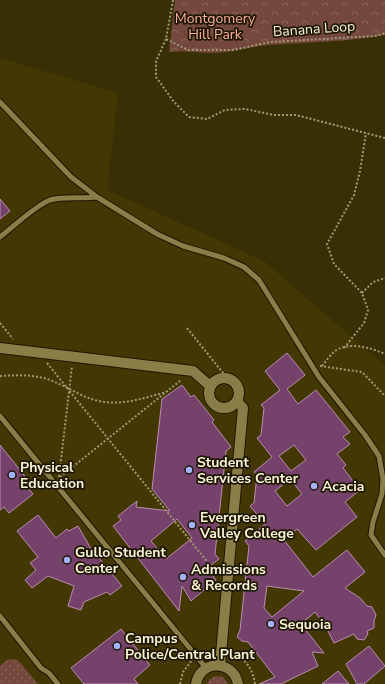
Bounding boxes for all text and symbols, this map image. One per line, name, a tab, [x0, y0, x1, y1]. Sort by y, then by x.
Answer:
park label: Montgomery Hill Park	[175, 9, 256, 44]
street label: Banana Loop	[272, 17, 356, 41]
place label: Student Services Center	[197, 453, 299, 488]
place label: Physical Education	[20, 458, 84, 493]
marker: Student Services Center	[184, 465, 194, 475]
marker: Physical Education	[7, 470, 17, 480]
place label: Acacia	[322, 477, 364, 496]
marker: Acacia	[309, 481, 319, 491]
place label: Evergreen Valley College	[199, 508, 294, 543]
marker: Evergreen Valley College	[187, 520, 197, 530]
place label: Gullo Student Center	[75, 543, 167, 578]
marker: Gullo Student Center	[62, 555, 72, 565]
place label: Admissions & Records	[191, 560, 266, 595]
marker: Admissions & Records	[178, 572, 188, 582]
place label: Sequoia	[279, 615, 331, 634]
marker: Sequoia	[266, 619, 276, 629]
place label: Campus Police/Central Plant	[125, 629, 255, 664]
marker: Campus Police/Central Plant	[112, 641, 122, 651]

